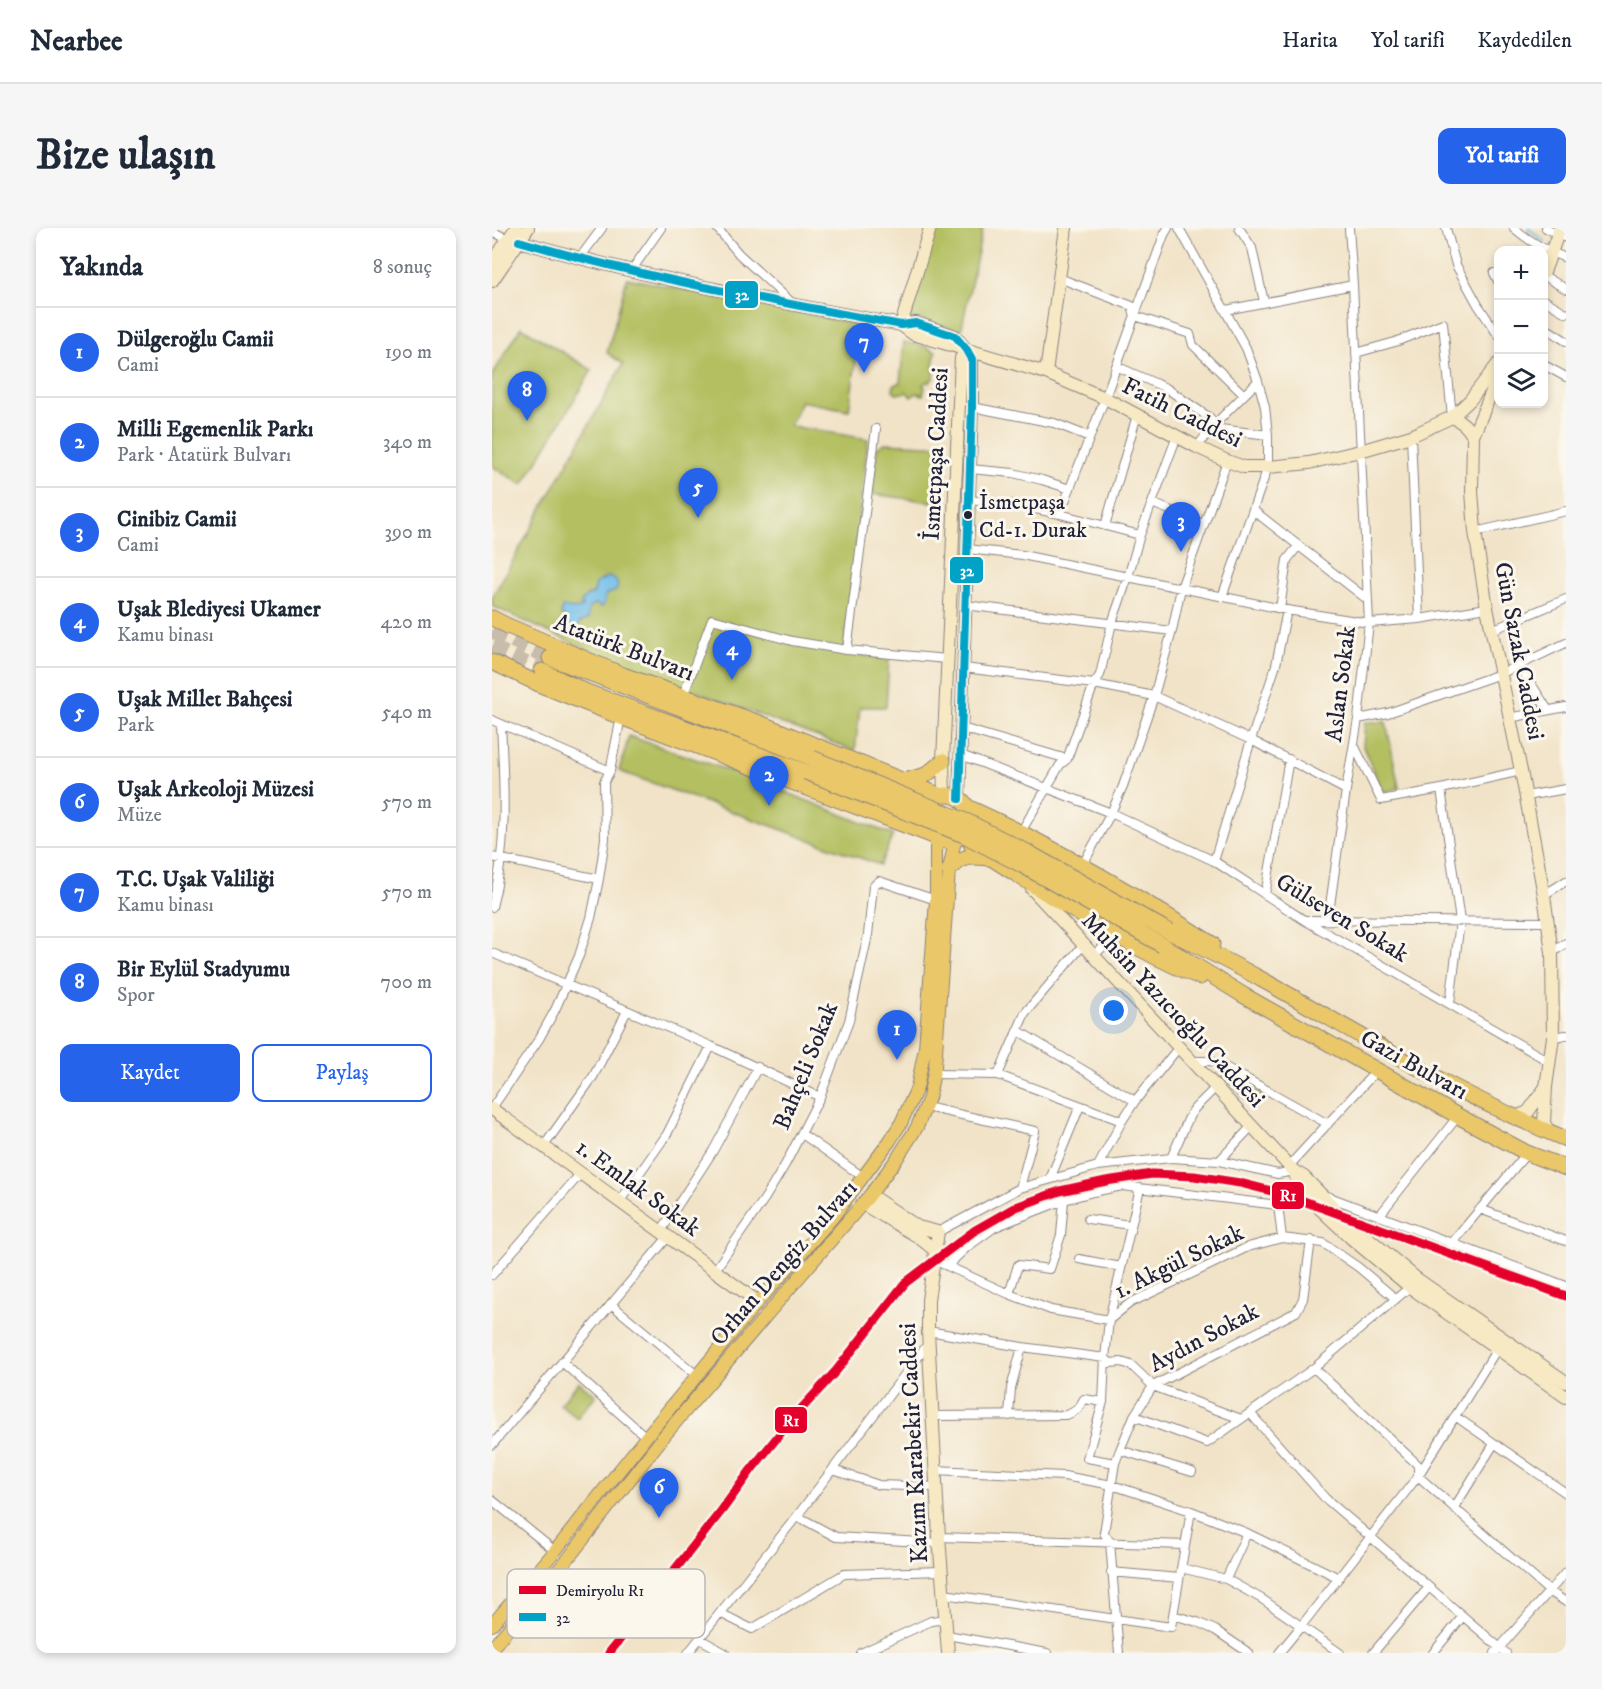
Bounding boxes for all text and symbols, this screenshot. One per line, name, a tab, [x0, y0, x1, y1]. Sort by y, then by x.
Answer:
text: Nearbee	[30, 24, 123, 59]
text: Harita	[1282, 28, 1338, 54]
text: Yol tarifi	[1371, 28, 1445, 54]
text: Kaydedilen	[1478, 28, 1572, 54]
button: Yol tarifi	[1438, 128, 1566, 184]
text: Bize ulaşın	[36, 130, 216, 182]
map controls	[1494, 246, 1548, 408]
button: +	[1494, 246, 1548, 300]
text: Yakında	[60, 251, 143, 284]
text: 8 sonuç	[373, 255, 432, 280]
line badge: 32	[724, 280, 759, 309]
text: 32	[735, 285, 750, 305]
button: −	[1494, 300, 1548, 354]
pin: 7	[844, 324, 884, 373]
text: Dülgeroğlu Camii	[117, 326, 274, 353]
text: 1	[76, 340, 83, 365]
text: 190 m	[385, 340, 432, 365]
text: Cami	[117, 353, 159, 378]
button: layers	[1494, 354, 1548, 408]
street label: İsmetpaşa Caddesi	[915, 367, 956, 541]
street label: Fatih Caddesi	[1117, 371, 1247, 455]
pin: 8	[507, 372, 546, 421]
text: Milli Egemenlik Parkı	[117, 416, 314, 443]
text: 2	[75, 430, 84, 455]
text: 340 m	[383, 430, 432, 455]
text: Park · Atatürk Bulvarı	[117, 443, 291, 468]
pin: 5	[678, 468, 718, 518]
place label: İsmetpaşa Cd-1. Durak	[979, 489, 1087, 544]
pin: 3	[1162, 502, 1200, 552]
text: Cinibiz Camii	[117, 506, 237, 533]
marker: İsmetpaşa Cd-1. Durak	[962, 509, 974, 521]
text: 3	[76, 520, 83, 545]
text: 390 m	[384, 520, 432, 545]
text: Cami	[117, 533, 159, 558]
line badge: 32	[949, 556, 984, 584]
street label: Gün Sazak Caddesi	[1487, 559, 1551, 743]
text: 32	[960, 561, 975, 581]
text: Uşak Blediyesi Ukamer	[117, 596, 321, 623]
street label: Atatürk Bulvarı	[550, 607, 698, 689]
text: 4	[74, 610, 85, 635]
text: 420 m	[381, 610, 432, 635]
text: Kamu binası	[117, 623, 214, 648]
street label: Aslan Sokak	[1319, 624, 1363, 744]
pin: 4	[712, 630, 752, 680]
text: Uşak Millet Bahçesi	[117, 686, 292, 713]
text: 5	[75, 700, 84, 725]
text: 540 m	[382, 700, 432, 725]
text: Park	[117, 713, 154, 738]
pin: 2	[750, 756, 788, 806]
text: Uşak Arkeoloji Müzesi	[117, 776, 314, 803]
text: 6	[74, 790, 85, 815]
text: 570 m	[381, 790, 432, 815]
text: Müze	[117, 803, 162, 828]
text: T.C. Uşak Valiliği	[117, 866, 274, 893]
street label: Gülseven Sokak	[1270, 867, 1414, 969]
text: 7	[74, 880, 85, 905]
text: 570 m	[381, 880, 432, 905]
text: Kamu binası	[117, 893, 214, 918]
street label: Muhsin Yazıcıoğlu Caddesi	[1075, 906, 1271, 1114]
text: Bir Eylül Stadyumu	[117, 956, 290, 983]
text: 8	[74, 970, 85, 995]
text: 700 m	[381, 970, 432, 995]
text: Spor	[117, 983, 155, 1008]
your location	[1099, 996, 1128, 1025]
street label: Bahçeli Sokak	[767, 998, 845, 1134]
pin: 1	[878, 1010, 916, 1060]
street label: Gazi Bulvarı	[1355, 1023, 1473, 1107]
button: Kaydet	[60, 1044, 240, 1102]
button: Paylaş	[252, 1044, 432, 1102]
street label: 1. Emlak Sokak	[570, 1133, 706, 1243]
street label: Orhan Dengiz Bulvarı	[704, 1174, 864, 1352]
line badge: R1	[1271, 1181, 1305, 1210]
text: R1	[1280, 1186, 1296, 1206]
street label: 1. Akgül Sokak	[1109, 1218, 1249, 1306]
street label: Aydın Sokak	[1144, 1297, 1264, 1379]
street label: Kazım Karabekir Caddesi	[893, 1322, 935, 1564]
line badge: R1	[774, 1406, 808, 1434]
text: R1	[783, 1411, 799, 1431]
pin: 6	[640, 1468, 678, 1518]
legend	[507, 1569, 705, 1638]
text: Demiryolu R1	[556, 1581, 644, 1601]
text: 32	[556, 1608, 570, 1628]

